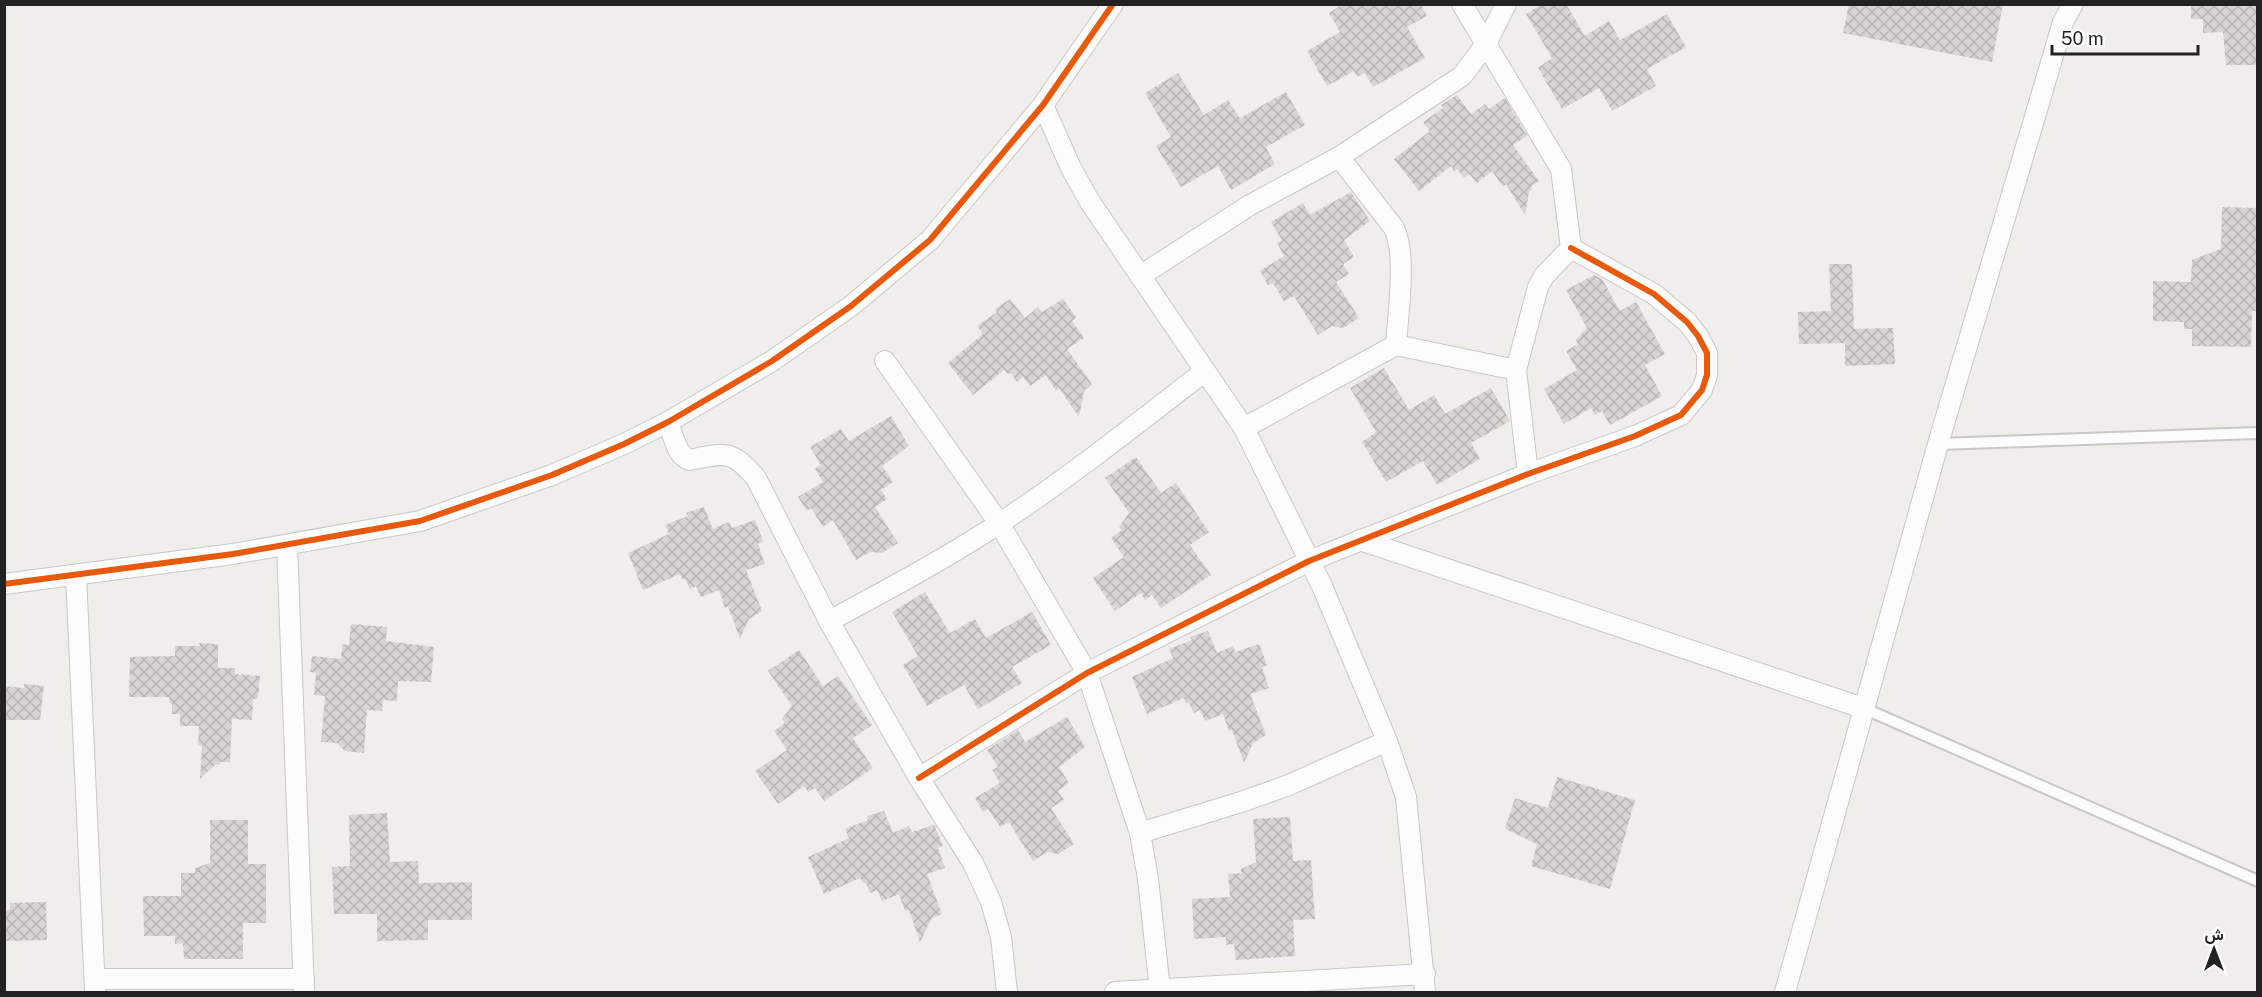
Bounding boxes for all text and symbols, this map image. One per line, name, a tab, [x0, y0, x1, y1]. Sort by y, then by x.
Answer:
scale bar	[2052, 18, 2198, 56]
text: 50 m	[2061, 28, 2104, 49]
north arrow	[2184, 919, 2244, 979]
text: ش	[2204, 925, 2224, 944]

